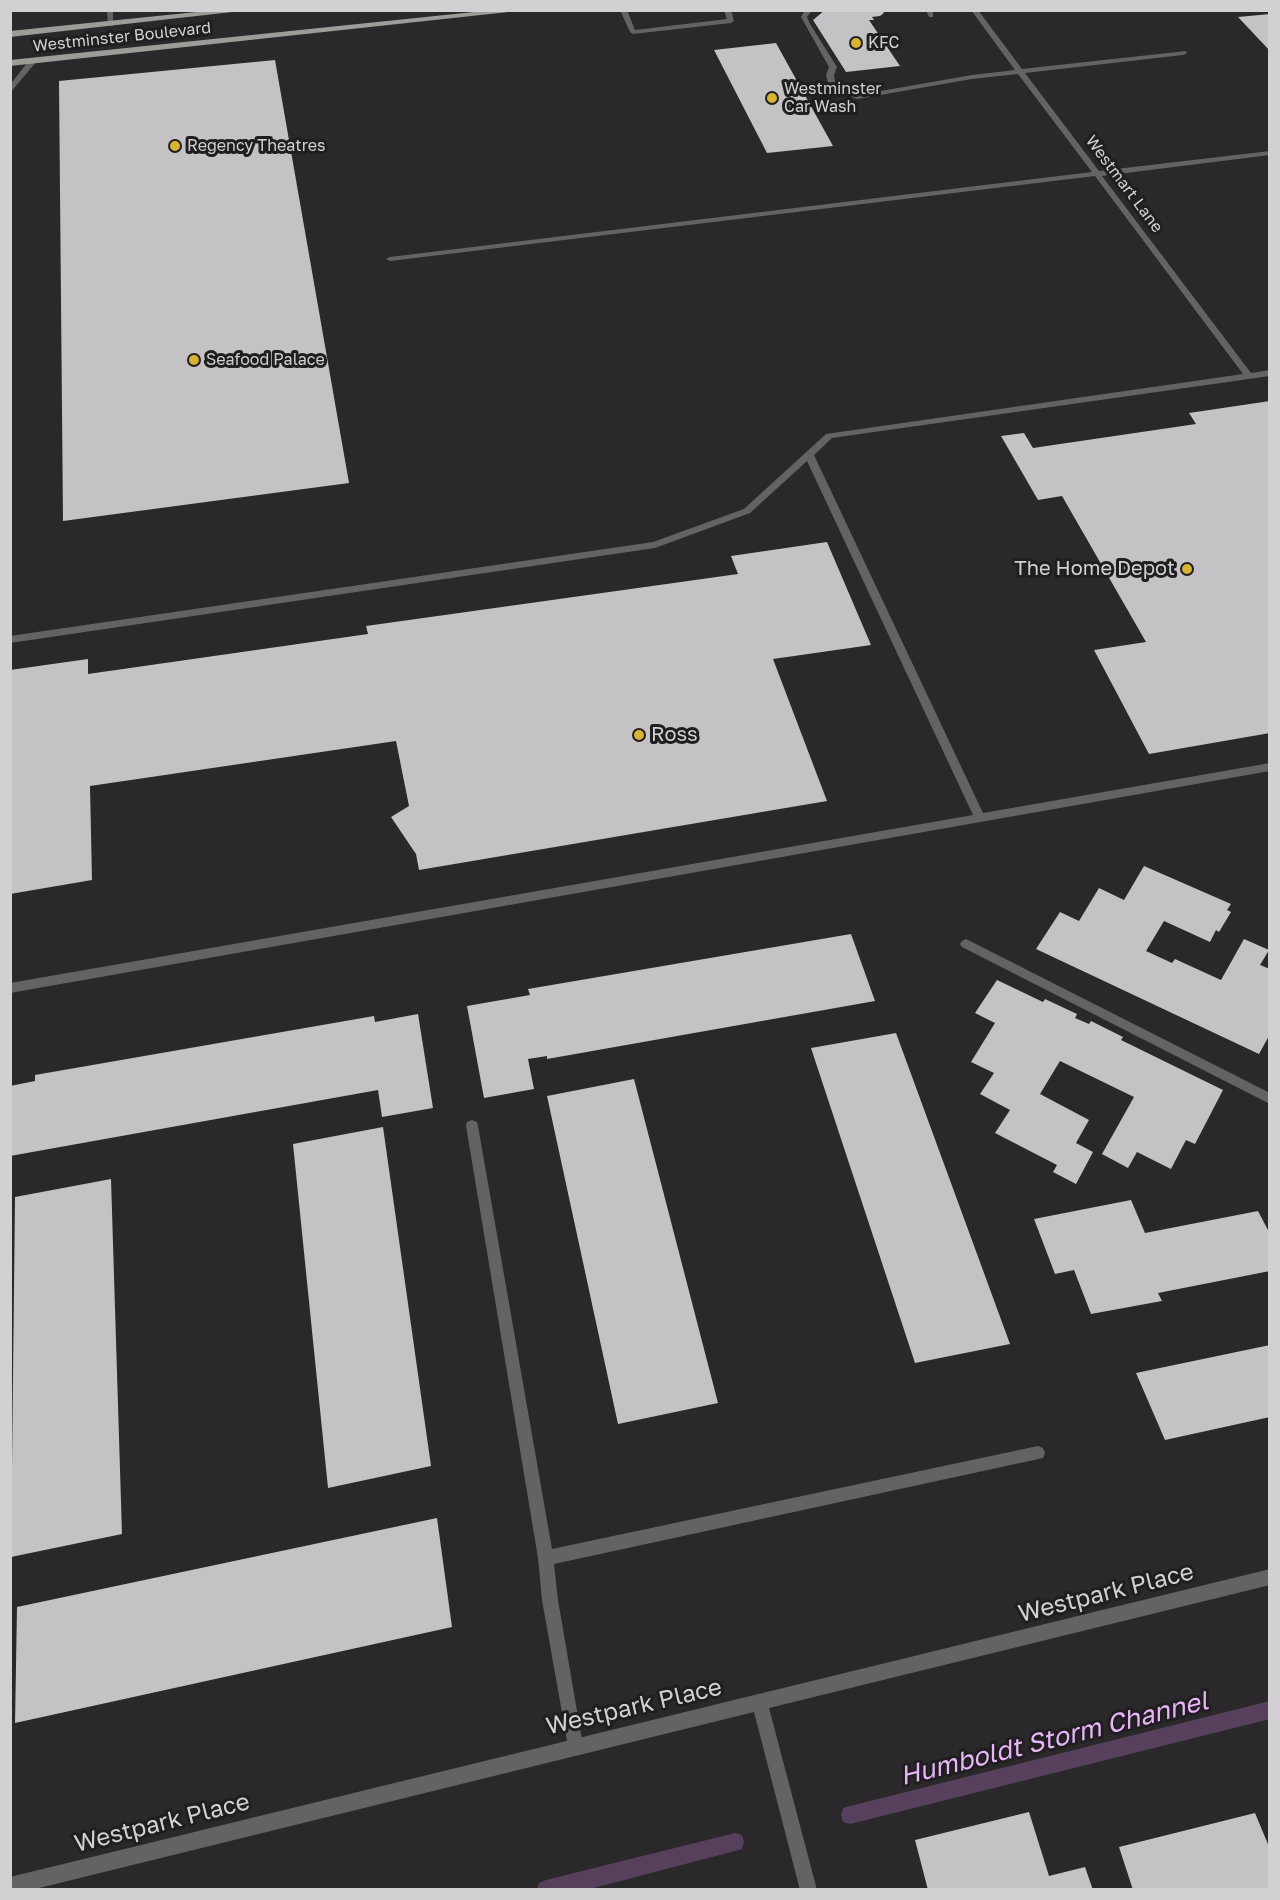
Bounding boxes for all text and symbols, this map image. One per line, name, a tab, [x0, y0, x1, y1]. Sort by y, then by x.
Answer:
street label: Westminster Boulevard	[32, 18, 212, 56]
place label: KFC	[868, 33, 899, 53]
marker: KFC	[849, 36, 863, 50]
place label: Westminster Car Wash	[784, 79, 882, 117]
marker: Westminster Car Wash	[765, 91, 779, 105]
street label: Westmart Lane	[1081, 132, 1167, 236]
place label: Regency Theatres	[187, 136, 325, 156]
marker: Regency Theatres	[168, 139, 182, 153]
place label: Seafood Palace	[206, 350, 325, 370]
marker: Seafood Palace	[187, 353, 201, 367]
place label: The Home Depot	[1014, 557, 1175, 581]
marker: The Home Depot	[1180, 562, 1194, 576]
place label: Ross	[651, 723, 698, 747]
marker: Ross	[632, 728, 646, 742]
street label: Westpark Place	[1015, 1557, 1197, 1629]
street label: Westpark Place	[543, 1673, 725, 1741]
water label: Humboldt Storm Channel	[897, 1686, 1211, 1792]
street label: Westpark Place	[71, 1787, 253, 1859]

